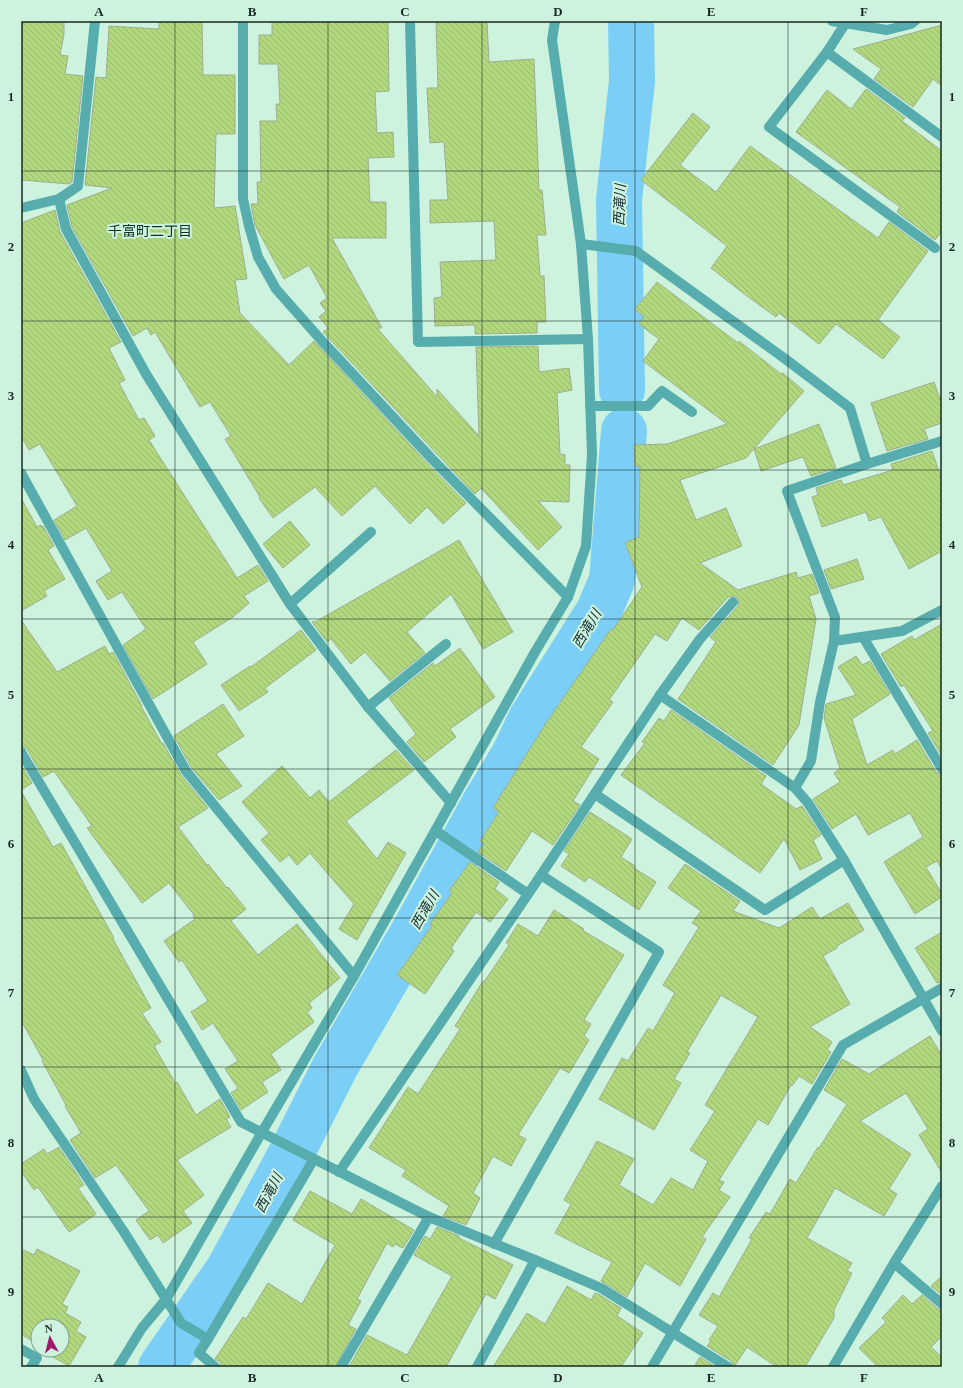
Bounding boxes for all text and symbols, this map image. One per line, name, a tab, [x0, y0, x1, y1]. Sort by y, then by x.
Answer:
text: A	[94, 4, 104, 19]
text: B	[248, 4, 257, 19]
text: C	[400, 4, 410, 19]
text: D	[553, 4, 563, 19]
text: E	[707, 4, 715, 19]
text: F	[860, 4, 868, 19]
text: 1	[8, 89, 14, 104]
text: 1	[949, 89, 955, 104]
water label: 西滝川	[612, 182, 628, 226]
district label: 千富町二丁目	[108, 224, 192, 239]
text: 2	[8, 239, 14, 254]
text: 2	[949, 239, 955, 254]
text: 3	[8, 388, 15, 403]
text: 3	[949, 388, 956, 403]
text: 4	[8, 537, 15, 552]
text: 4	[949, 537, 956, 552]
water label: 西滝川	[570, 605, 605, 651]
text: 5	[8, 687, 15, 702]
text: 5	[949, 687, 956, 702]
text: 6	[8, 836, 15, 851]
text: 6	[949, 836, 956, 851]
water label: 西滝川	[408, 886, 443, 932]
text: 7	[8, 985, 15, 1000]
text: 7	[949, 985, 956, 1000]
text: 8	[8, 1135, 15, 1150]
text: 8	[949, 1135, 956, 1150]
water label: 西滝川	[253, 1169, 286, 1215]
text: 9	[8, 1284, 15, 1299]
text: 9	[949, 1284, 956, 1299]
north arrow	[30, 1318, 70, 1358]
text: N	[44, 1322, 54, 1335]
text: A	[94, 1370, 104, 1385]
text: B	[248, 1370, 257, 1385]
text: C	[400, 1370, 410, 1385]
text: D	[553, 1370, 563, 1385]
text: E	[707, 1370, 715, 1385]
text: F	[860, 1370, 868, 1385]

